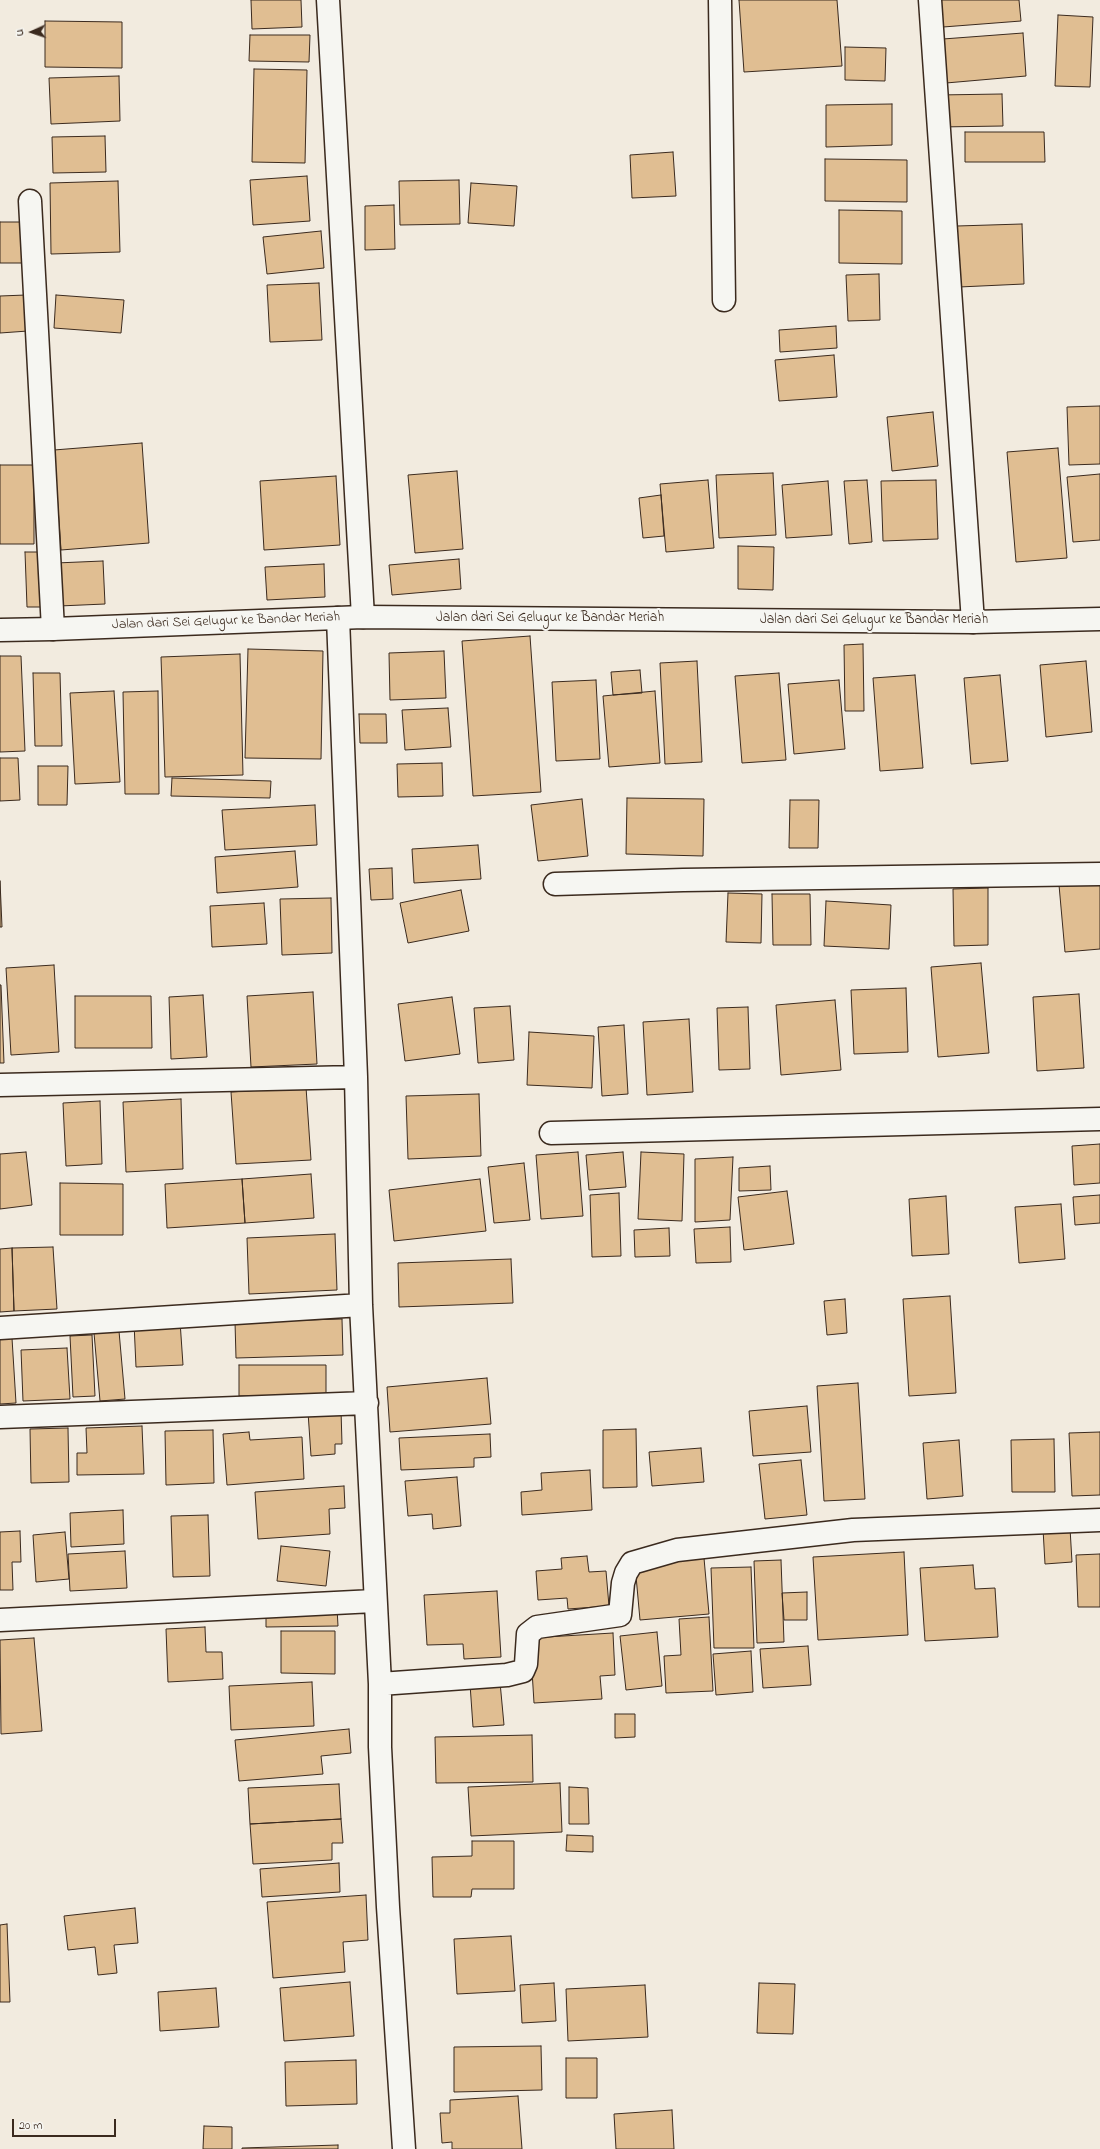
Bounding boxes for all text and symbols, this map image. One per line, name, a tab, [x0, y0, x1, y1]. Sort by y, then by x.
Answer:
north arrow	[12, 12, 52, 52]
text: U	[12, 29, 28, 37]
street label: Jalan dari Sei Gelugur ke Bandar Meriah	[112, 610, 340, 634]
street label: Jalan dari Sei Gelugur ke Bandar Meriah	[436, 611, 664, 627]
street label: Jalan dari Sei Gelugur ke Bandar Meriah	[760, 613, 988, 629]
scale bar	[14, 2111, 118, 2137]
text: 20 m	[19, 2117, 42, 2135]

